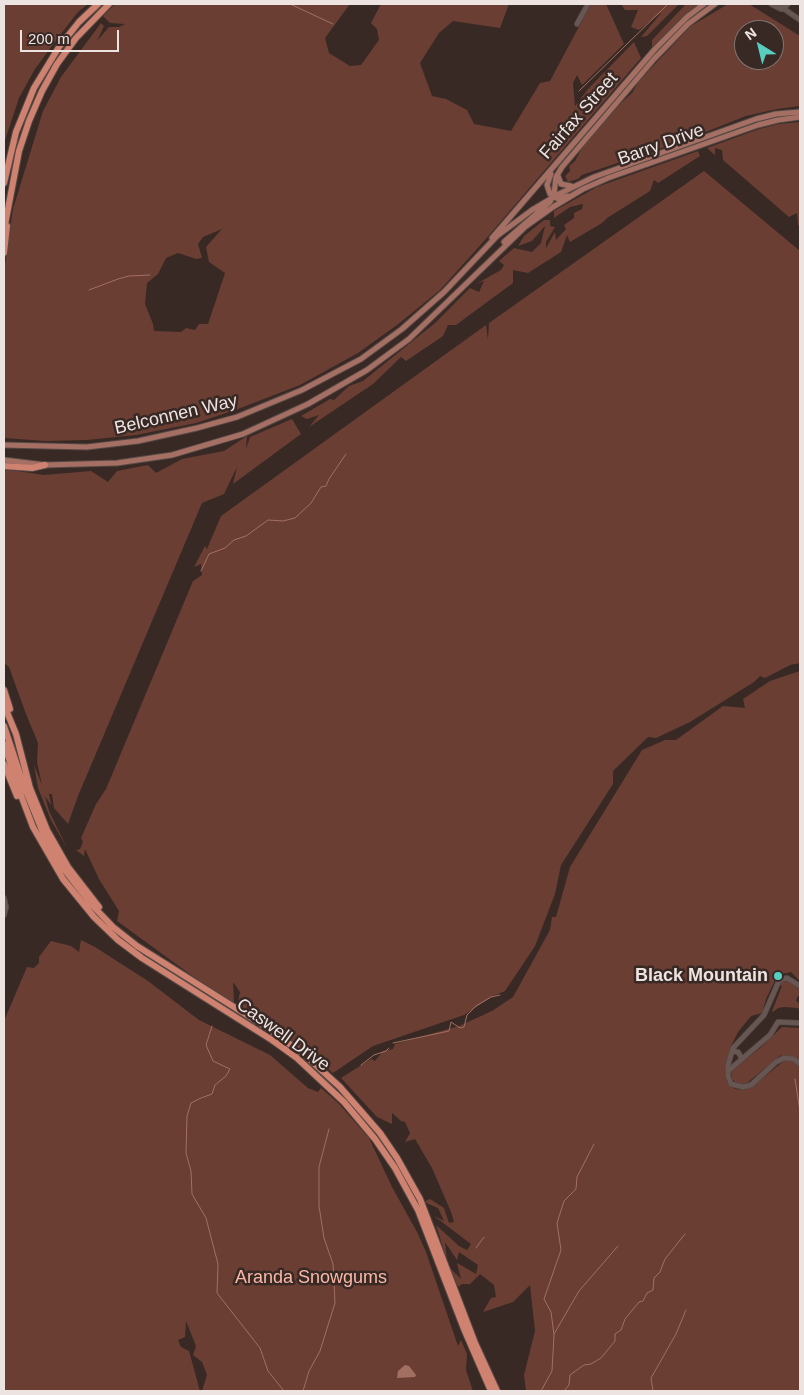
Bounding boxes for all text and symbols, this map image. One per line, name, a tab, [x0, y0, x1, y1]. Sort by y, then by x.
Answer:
scale bar	[22, 20, 121, 52]
north arrow	[734, 20, 784, 70]
text: N	[742, 24, 760, 43]
text: 200 m	[28, 30, 70, 47]
street label: Fairfax Street	[535, 68, 623, 164]
street label: Barry Drive	[615, 119, 707, 171]
street label: Belconnen Way	[112, 390, 240, 440]
place label: Black Mountain	[635, 965, 768, 987]
marker: Black Mountain	[772, 970, 784, 982]
street label: Caswell Drive	[232, 994, 334, 1076]
park label: Aranda Snowgums	[235, 1267, 387, 1289]

